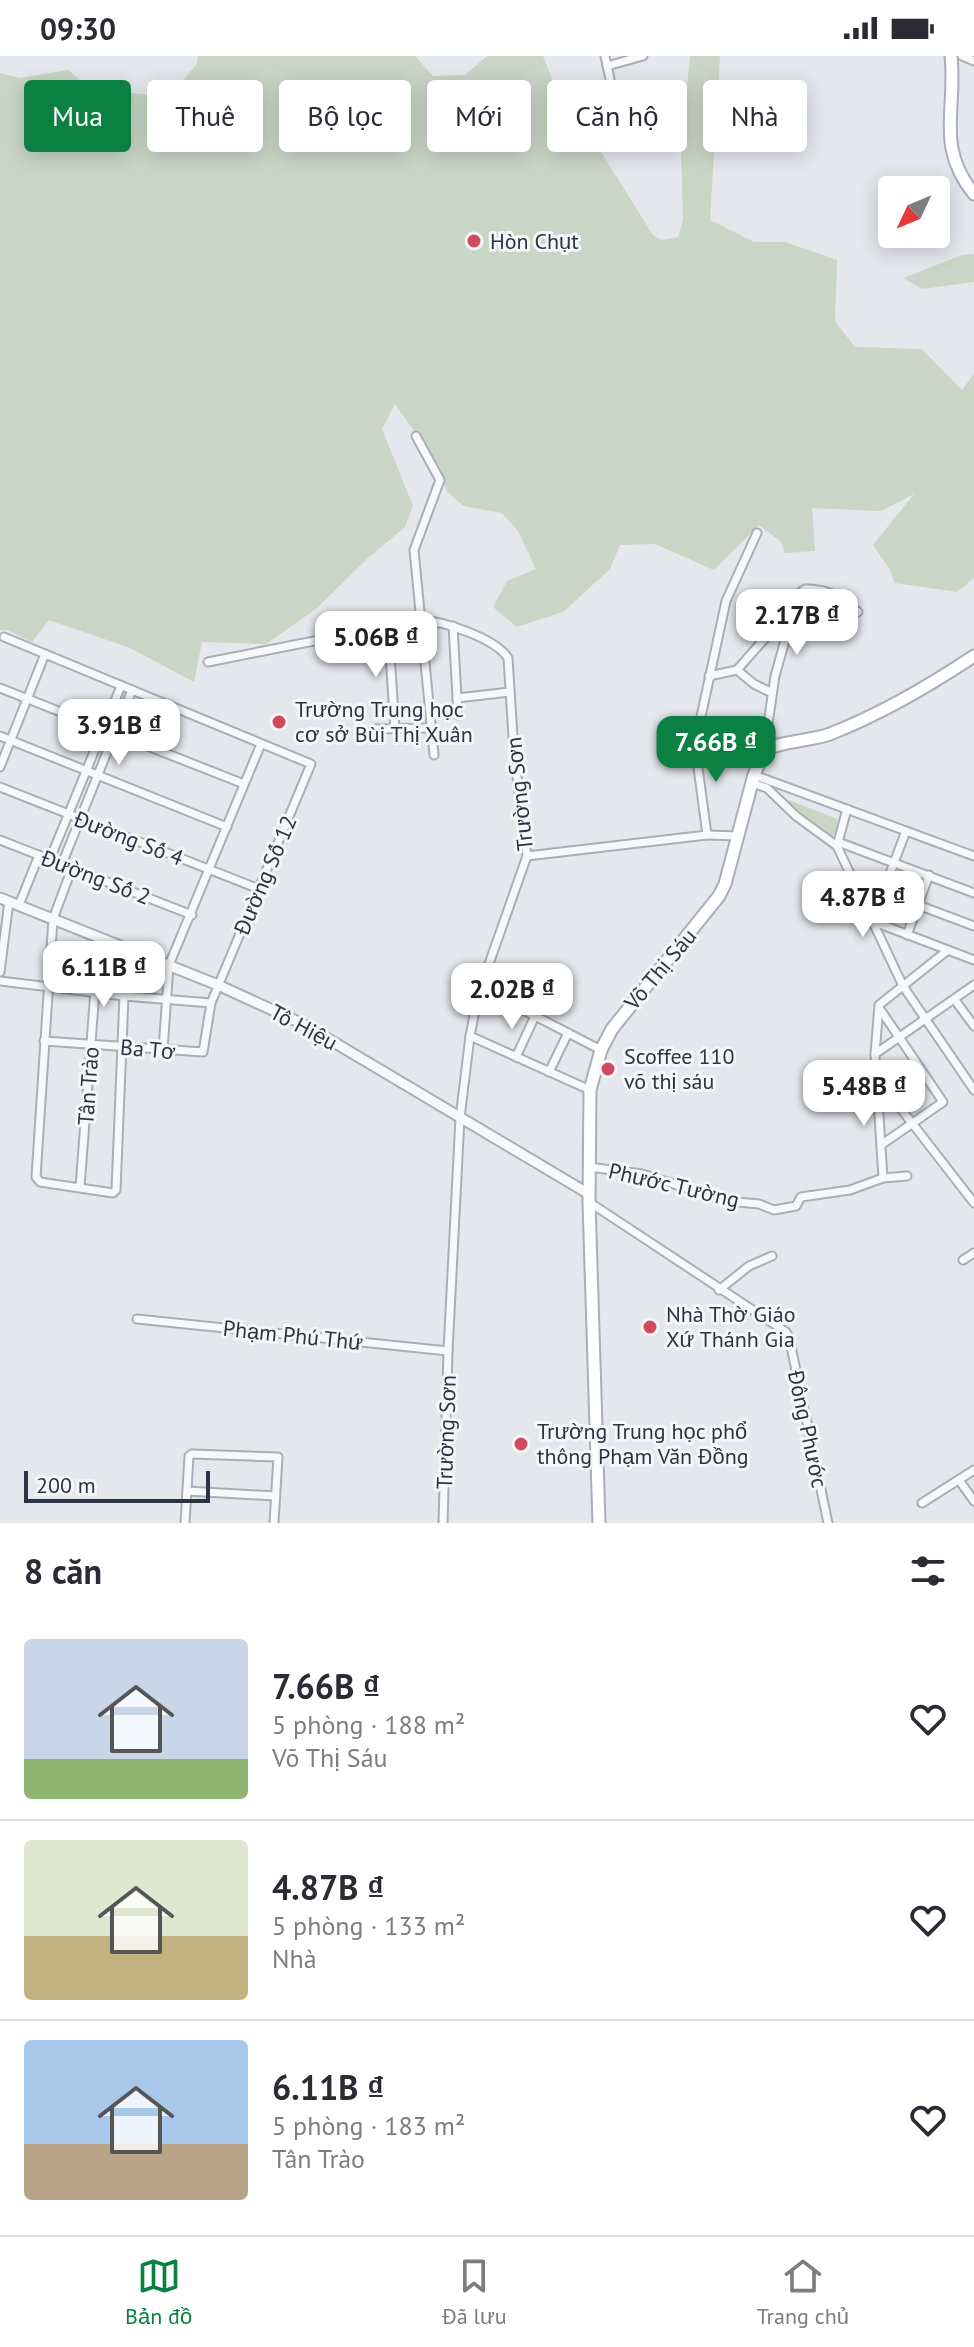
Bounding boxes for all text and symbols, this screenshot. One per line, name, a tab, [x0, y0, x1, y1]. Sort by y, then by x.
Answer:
text: 09:30	[40, 9, 116, 48]
chip: Mua	[24, 80, 131, 152]
chip: Thuê	[147, 80, 263, 152]
chip: Bộ lọc	[279, 80, 411, 152]
chip: Mới	[427, 80, 531, 152]
chip: Căn hộ	[547, 80, 687, 152]
chip: Nhà	[703, 80, 807, 152]
north arrow	[878, 176, 950, 248]
map controls	[878, 176, 950, 248]
place label: Hòn Chụt	[490, 227, 579, 255]
marker: Hòn Chụt	[465, 232, 483, 250]
pin: 2.17B ₫	[723, 589, 871, 657]
text: 2.17B ₫	[754, 598, 840, 631]
pin: 5.06B ₫	[302, 611, 450, 679]
text: 5.06B ₫	[333, 620, 419, 653]
place label: Trường Trung học cơ sở Bùi Thị Xuân	[295, 695, 473, 748]
pin: 3.91B ₫	[45, 699, 193, 767]
text: 3.91B ₫	[76, 708, 162, 741]
marker: Trường Trung học cơ sở Bùi Thị Xuân	[270, 713, 288, 731]
pin: 7.66B ₫	[642, 716, 790, 784]
text: 7.66B ₫	[675, 725, 757, 758]
street label: Trường Sơn	[499, 736, 539, 852]
street label: Đường Số 4	[70, 804, 188, 872]
street label: Đường Số 12	[227, 811, 303, 940]
street label: Đường Số 2	[37, 843, 155, 911]
pin: 4.87B ₫	[789, 871, 937, 939]
text: 4.87B ₫	[820, 880, 906, 913]
street label: Võ Thị Sáu	[617, 923, 702, 1016]
pin: 6.11B ₫	[30, 941, 178, 1009]
text: 6.11B ₫	[61, 950, 147, 983]
pin: 2.02B ₫	[438, 963, 586, 1031]
text: 2.02B ₫	[469, 972, 555, 1005]
street label: Tô Hiệu	[265, 998, 343, 1056]
street label: Ba Tơ	[119, 1033, 177, 1065]
place label: Scoffee 110 võ thị sáu	[624, 1042, 734, 1095]
street label: Tân Trào	[71, 1046, 105, 1126]
marker: Scoffee 110 võ thị sáu	[599, 1060, 617, 1078]
pin: 5.48B ₫	[790, 1060, 938, 1128]
text: 5.48B ₫	[821, 1069, 907, 1102]
street label: Phước Tường	[606, 1156, 742, 1214]
place label: Nhà Thờ Giáo Xứ Thánh Gia	[666, 1300, 796, 1353]
street label: Phạm Phú Thứ	[222, 1314, 365, 1356]
marker: Nhà Thờ Giáo Xứ Thánh Gia	[641, 1318, 659, 1336]
street label: Đông Phước	[782, 1367, 834, 1490]
street label: Trường Sơn	[430, 1374, 462, 1490]
place label: Trường Trung học phổ thông Phạm Văn Đồng	[537, 1417, 749, 1470]
marker: Trường Trung học phổ thông Phạm Văn Đồng	[512, 1435, 530, 1453]
scale bar	[24, 1467, 210, 1503]
text: 200 m	[36, 1471, 96, 1499]
text: 8 căn	[24, 1549, 102, 1593]
icon: filters	[906, 1549, 950, 1593]
text: 7.66B ₫	[272, 1664, 380, 1708]
icon: home	[88, 1671, 184, 1767]
icon: heart	[906, 1697, 950, 1741]
text: 5 phòng · 188 m²	[272, 1708, 465, 1741]
text: Võ Thị Sáu	[272, 1741, 388, 1774]
text: 4.87B ₫	[272, 1865, 384, 1909]
icon: home	[88, 1872, 184, 1968]
icon: heart	[906, 1898, 950, 1942]
text: 5 phòng · 133 m²	[272, 1909, 465, 1942]
text: Nhà	[272, 1942, 317, 1975]
text: 6.11B ₫	[272, 2065, 384, 2109]
icon: home	[88, 2072, 184, 2168]
icon: heart	[906, 2098, 950, 2142]
text: 5 phòng · 183 m²	[272, 2109, 465, 2142]
text: Tân Trào	[272, 2142, 365, 2175]
tab: Bản đồ	[125, 2254, 192, 2330]
tab: Đã lưu	[442, 2254, 507, 2330]
tab: Trang chủ	[757, 2254, 849, 2330]

